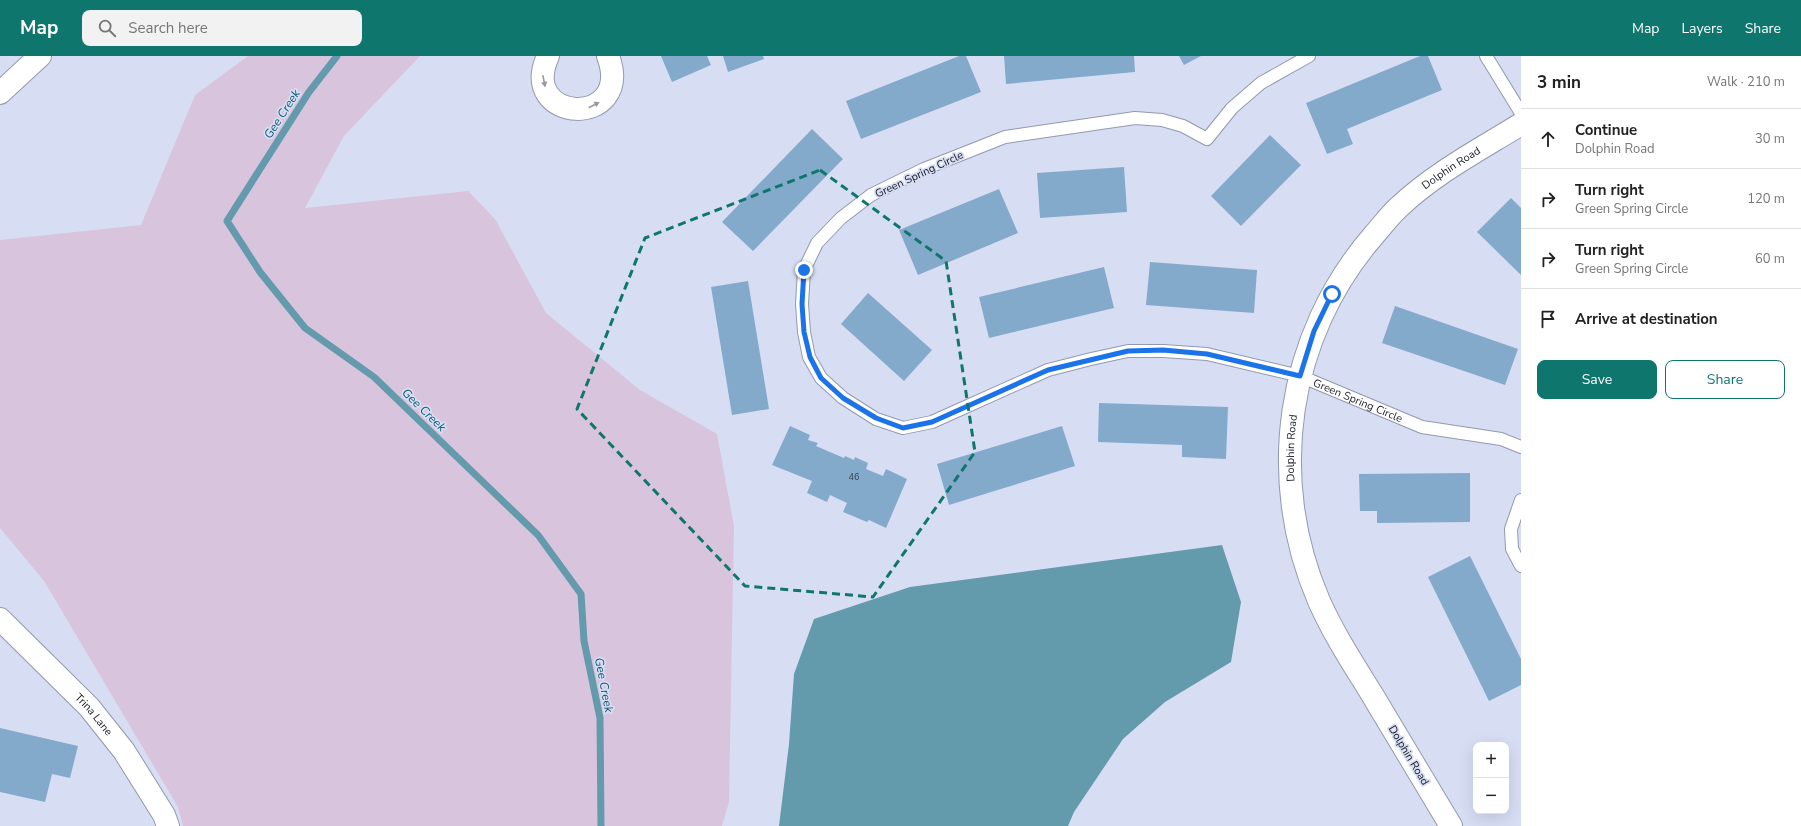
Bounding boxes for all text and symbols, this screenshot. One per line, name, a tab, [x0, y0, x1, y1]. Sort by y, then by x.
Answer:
search box	[82, 10, 362, 46]
text: Map	[20, 15, 58, 41]
icon: search	[96, 17, 118, 39]
text: Search here	[128, 18, 208, 38]
text: Map	[1632, 19, 1659, 38]
text: Layers	[1681, 19, 1723, 38]
text: Share	[1745, 19, 1781, 38]
text: 3 min	[1537, 71, 1581, 94]
text: Walk · 210 m	[1707, 73, 1785, 91]
one-way arrow	[541, 75, 547, 88]
water label: Gee Creek	[260, 85, 304, 142]
one-way arrow	[588, 102, 600, 108]
text: Continue	[1575, 120, 1637, 140]
icon: ahead	[1537, 128, 1559, 150]
text: 30 m	[1755, 130, 1785, 148]
text: Dolphin Road	[1575, 140, 1655, 158]
street label: Dolphin Road	[1419, 143, 1483, 193]
street label: Green Spring Circle	[873, 147, 966, 201]
text: Turn right	[1575, 180, 1644, 200]
icon: right	[1537, 188, 1559, 210]
text: 120 m	[1747, 190, 1785, 208]
text: Green Spring Circle	[1575, 200, 1688, 218]
text: Turn right	[1575, 240, 1644, 260]
icon: right	[1537, 248, 1559, 270]
text: 60 m	[1755, 250, 1785, 268]
text: Green Spring Circle	[1575, 260, 1688, 278]
route end	[795, 261, 813, 279]
route start	[1323, 285, 1341, 303]
icon: arrive	[1537, 308, 1559, 330]
text: Arrive at destination	[1575, 309, 1718, 329]
button: Save	[1537, 360, 1657, 399]
button: Share	[1665, 360, 1785, 399]
street label: Green Spring Circle	[1311, 375, 1405, 426]
water label: Gee Creek	[398, 385, 450, 436]
street label: Dolphin Road	[1283, 413, 1301, 482]
house number: 46	[849, 471, 859, 483]
water label: Gee Creek	[591, 656, 617, 715]
street label: Trina Lane	[71, 690, 116, 739]
street label: Dolphin Road	[1385, 722, 1432, 788]
map controls	[1473, 742, 1509, 814]
button: +	[1473, 742, 1509, 778]
button: −	[1473, 778, 1509, 814]

